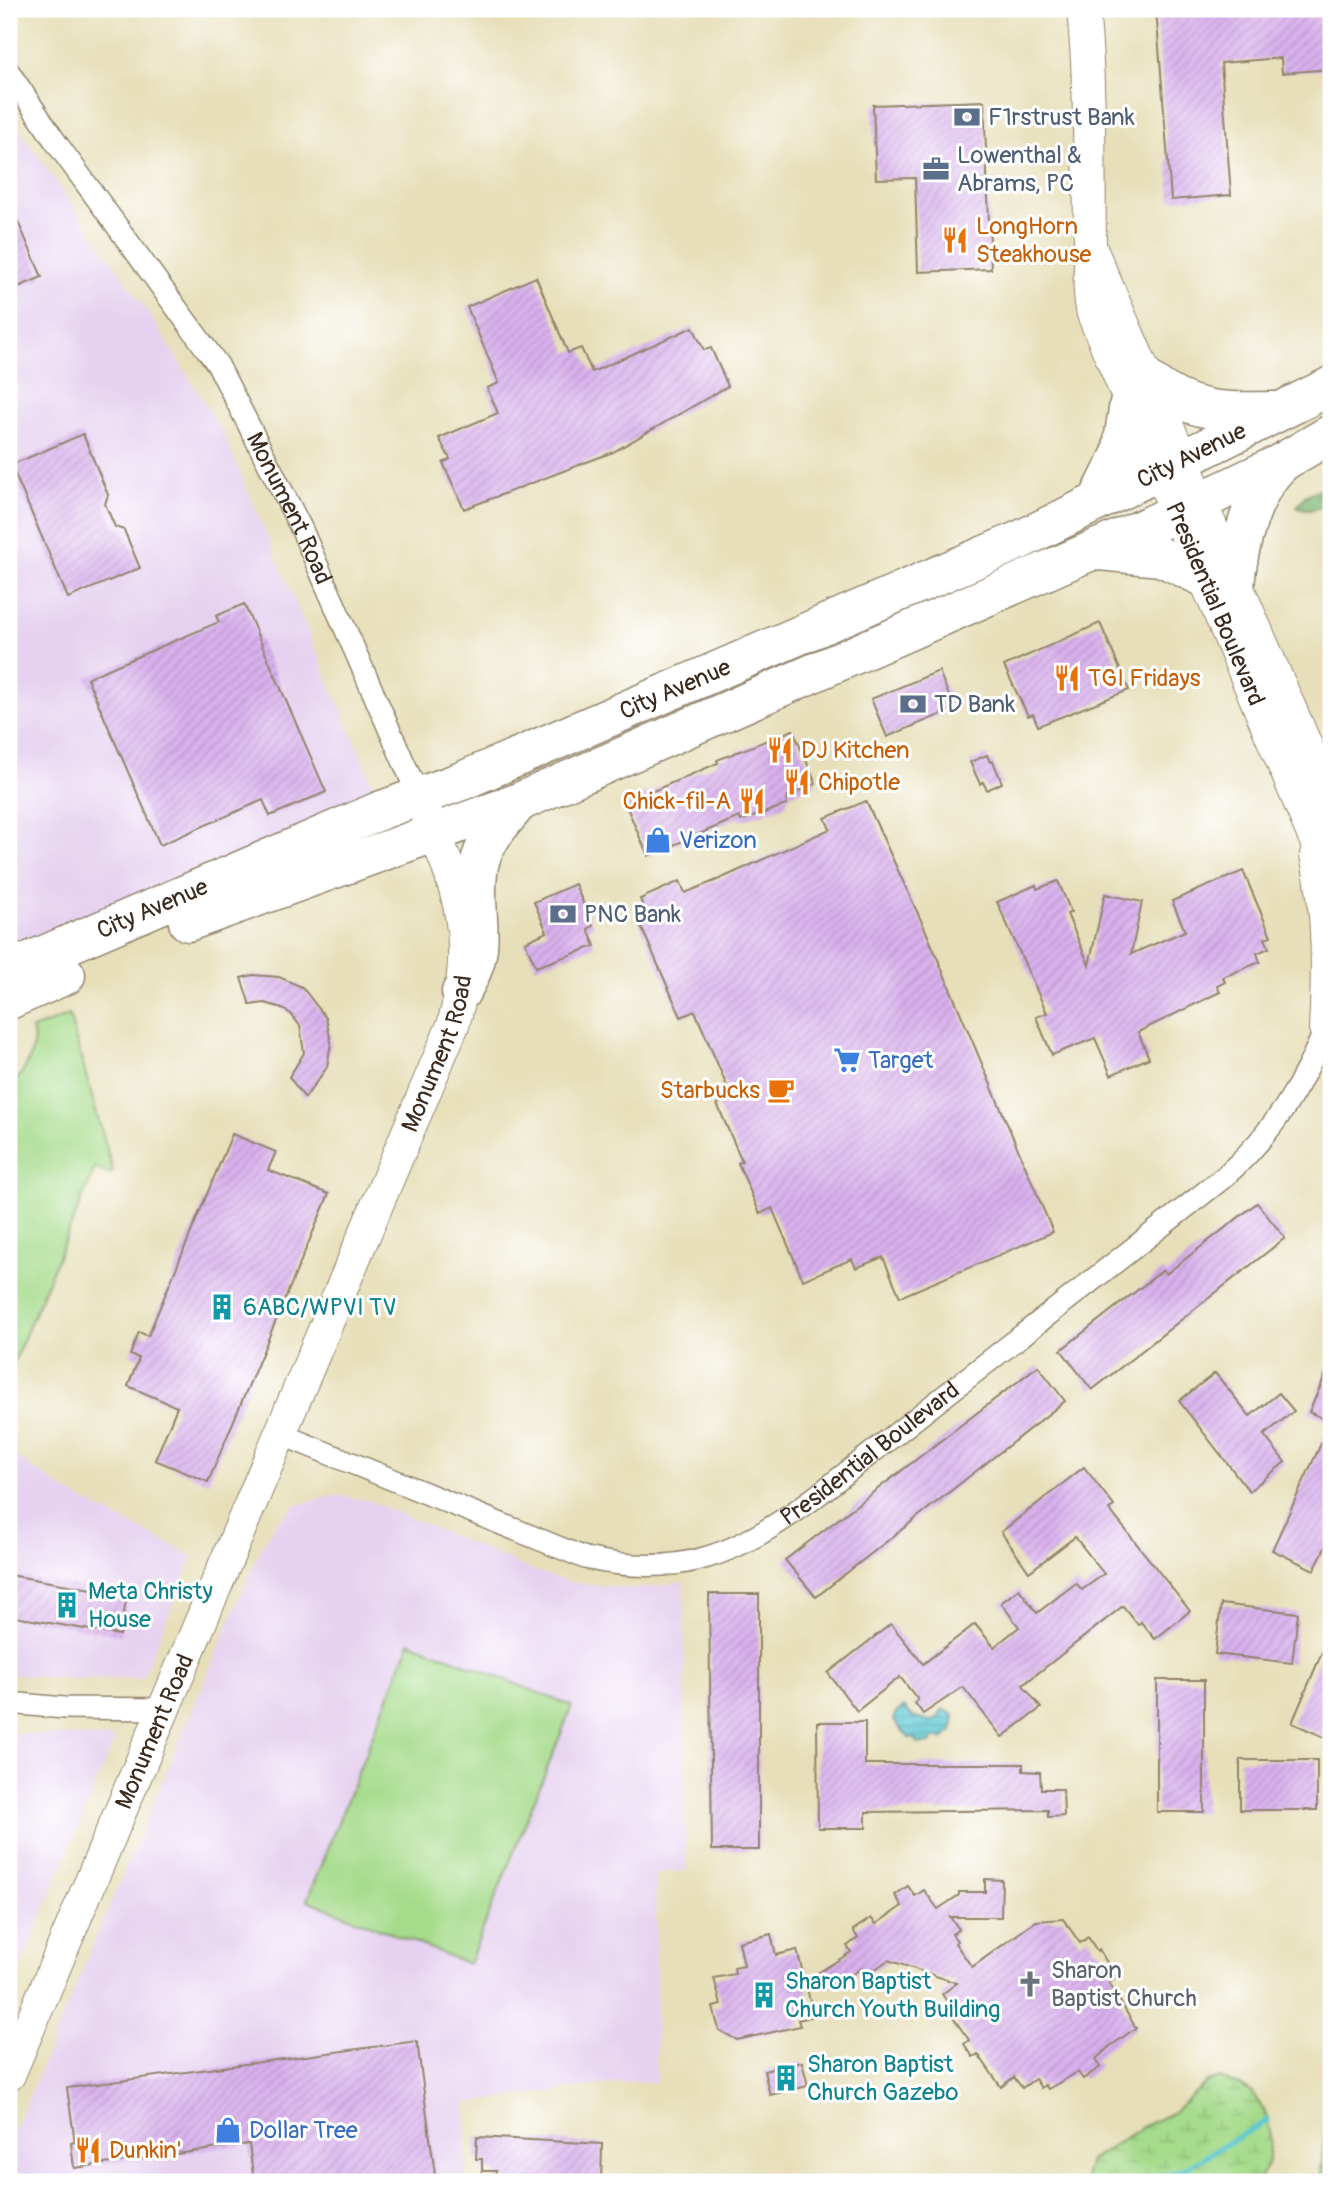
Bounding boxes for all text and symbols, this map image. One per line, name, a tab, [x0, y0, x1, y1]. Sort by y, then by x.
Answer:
bank icon: F1rstrust Bank	[952, 102, 982, 132]
place label: F1rstrust Bank	[988, 103, 1135, 132]
place label: Lowenthal & Abrams, PC	[957, 141, 1082, 198]
office icon: Lowenthal & Abrams, PC	[921, 154, 951, 184]
place label: LongHorn Steakhouse	[976, 212, 1092, 269]
restaurant icon: LongHorn Steakhouse	[940, 225, 970, 255]
street label: City Avenue	[1132, 416, 1251, 494]
street label: Monument Road	[240, 427, 338, 589]
street label: Presidential Boulevard	[1160, 497, 1271, 710]
street label: City Avenue	[615, 652, 735, 726]
restaurant icon: TGI Fridays	[1052, 663, 1082, 693]
place label: TGI Fridays	[1088, 664, 1201, 693]
bank icon: TD Bank	[898, 689, 928, 719]
place label: TD Bank	[934, 690, 1015, 719]
restaurant icon: DJ Kitchen	[765, 735, 795, 765]
place label: DJ Kitchen	[801, 736, 910, 765]
restaurant icon: Chipotle	[782, 767, 812, 797]
place label: Chipotle	[818, 768, 900, 797]
restaurant icon: Chick-fil-A	[737, 786, 767, 816]
place label: Chick-fil-A	[622, 787, 731, 816]
shop icon: Verizon	[643, 825, 673, 855]
place label: Verizon	[679, 826, 757, 855]
street label: City Avenue	[92, 872, 212, 945]
bank icon: PNC Bank	[548, 899, 578, 929]
place label: PNC Bank	[584, 900, 681, 929]
street label: Monument Road	[395, 973, 478, 1136]
supermarket icon: Target	[832, 1045, 862, 1075]
place label: Target	[868, 1046, 934, 1075]
cafe icon: Starbucks	[766, 1075, 796, 1105]
place label: Starbucks	[660, 1076, 760, 1105]
building icon: 6ABC/WPVI TV	[207, 1292, 237, 1322]
place label: 6ABC/WPVI TV	[243, 1293, 397, 1322]
street label: Presidential Boulevard	[775, 1375, 965, 1532]
place label: Meta Christy House	[88, 1577, 213, 1634]
building icon: Meta Christy House	[52, 1590, 82, 1620]
street label: Monument Road	[109, 1650, 200, 1813]
place label: Sharon Baptist Church	[1051, 1956, 1197, 2013]
place label: Sharon Baptist Church Youth Building	[785, 1967, 1000, 2024]
church icon: Sharon Baptist Church	[1015, 1969, 1045, 1999]
building icon: Sharon Baptist Church Youth Building	[749, 1980, 779, 2010]
place label: Sharon Baptist Church Gazebo	[807, 2050, 959, 2107]
building icon: Sharon Baptist Church Gazebo	[771, 2063, 801, 2093]
shop icon: Dollar Tree	[213, 2115, 243, 2145]
place label: Dollar Tree	[249, 2116, 358, 2145]
restaurant icon: Dunkin'	[73, 2135, 103, 2165]
place label: Dunkin'	[109, 2136, 182, 2165]

